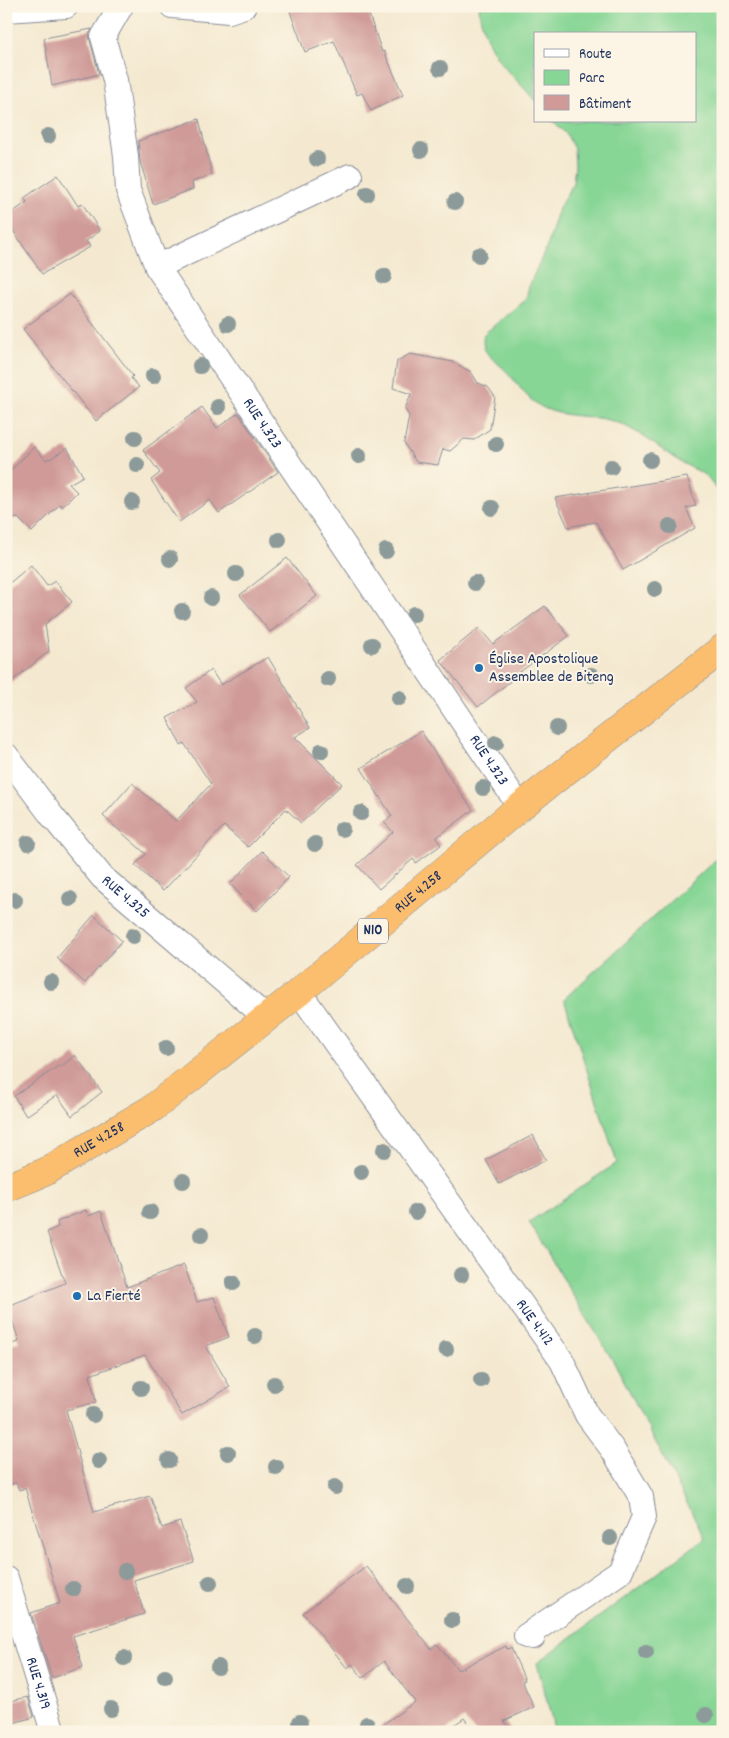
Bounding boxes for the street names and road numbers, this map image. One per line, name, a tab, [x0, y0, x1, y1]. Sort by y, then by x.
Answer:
street label: RUE 4.323	[237, 393, 288, 453]
street label: RUE 4.323	[463, 730, 514, 790]
street label: RUE 4.258	[389, 865, 448, 919]
street label: RUE 4.325	[96, 870, 155, 924]
road number: N10	[358, 918, 388, 944]
street label: RUE 4.258	[69, 1116, 129, 1164]
street label: RUE 4.412	[510, 1294, 559, 1351]
street label: RUE 4.319	[19, 1654, 57, 1712]

